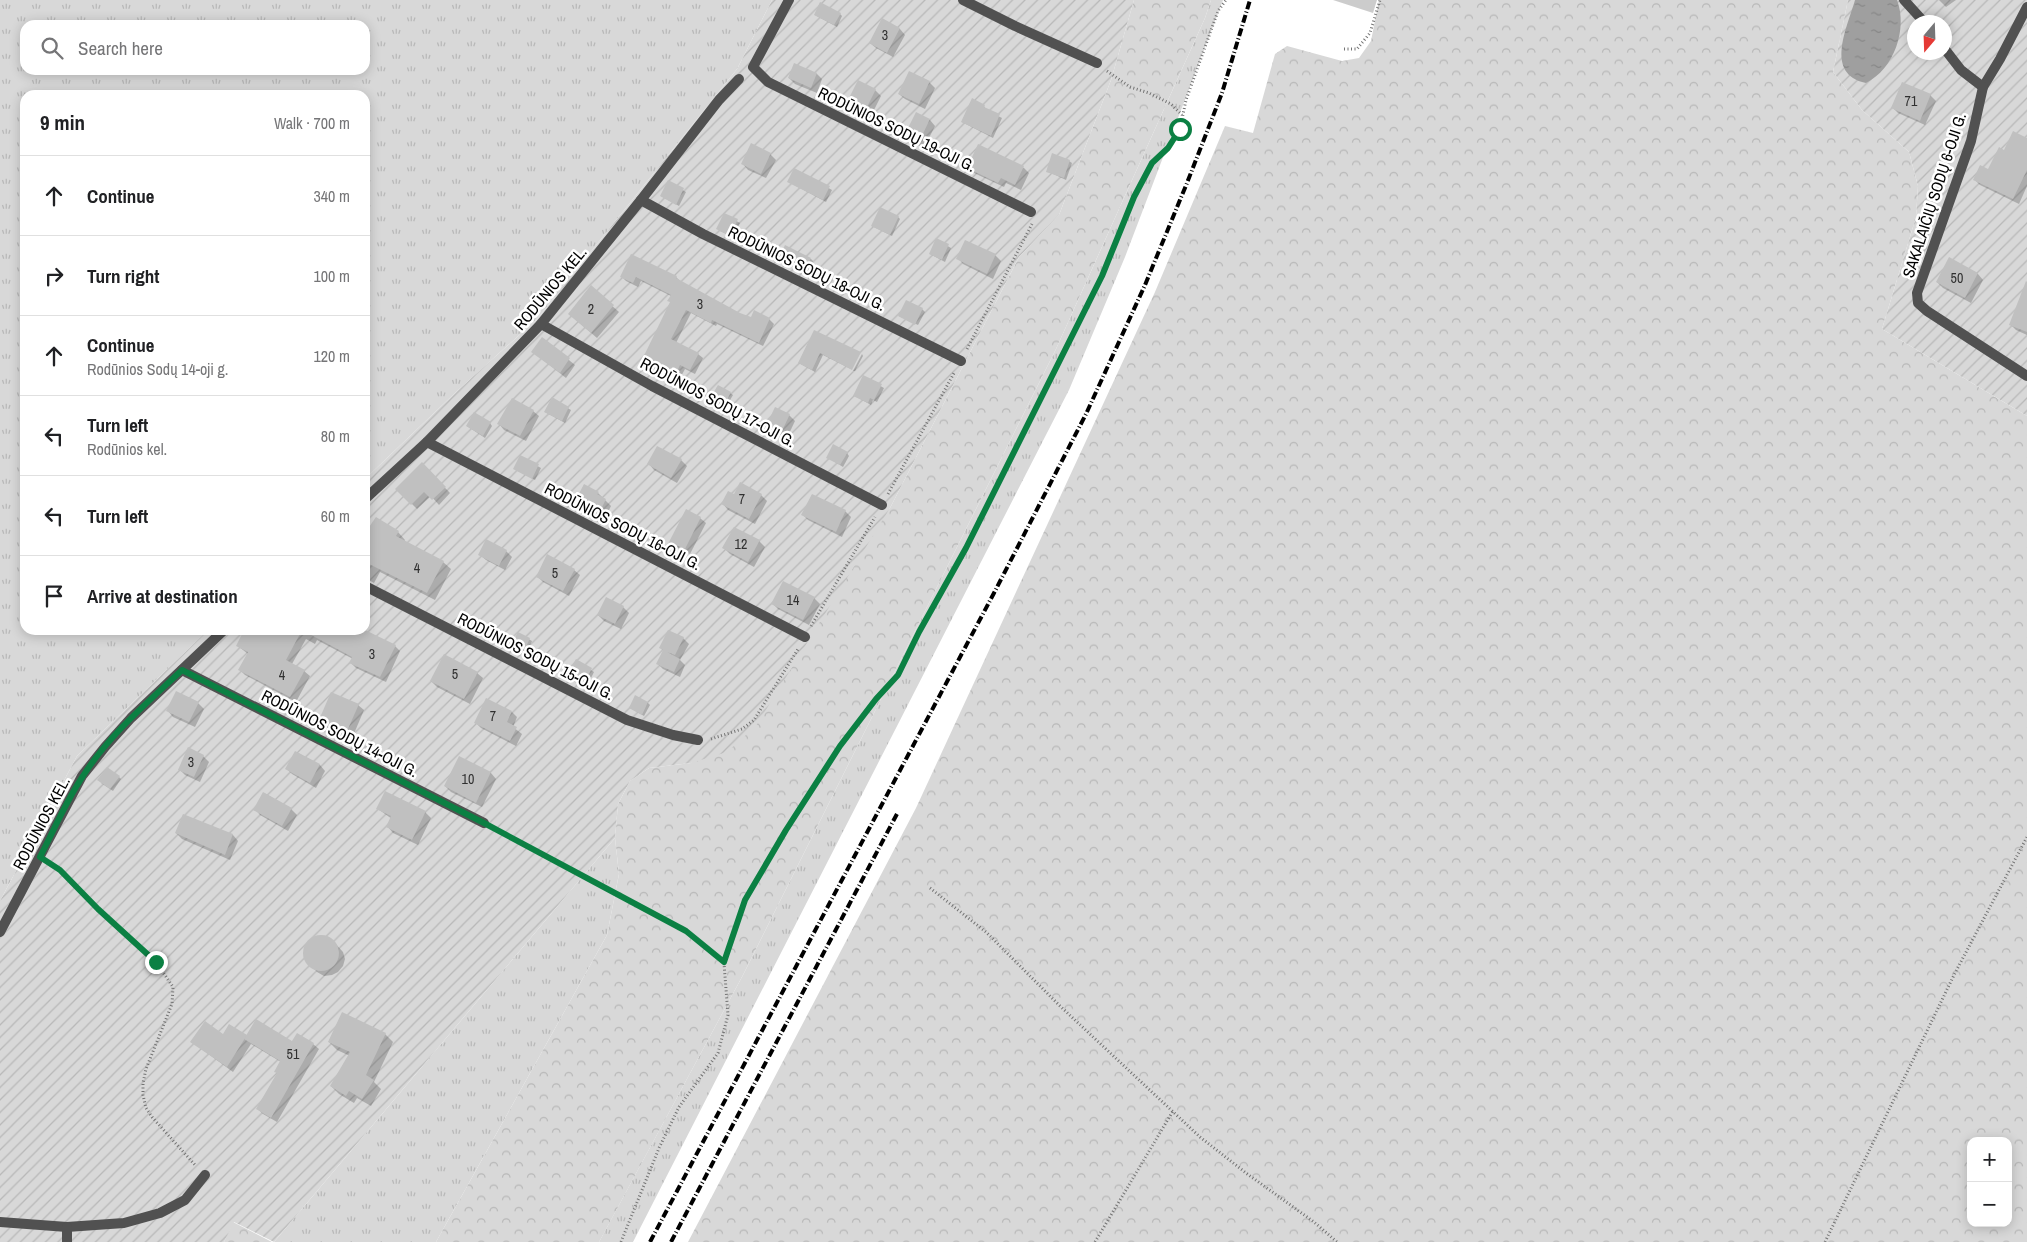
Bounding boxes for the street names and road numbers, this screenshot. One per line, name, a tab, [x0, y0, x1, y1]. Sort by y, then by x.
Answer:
street label: RODŪNIOS SODŲ 19-OJI G.	[815, 81, 979, 177]
street label: SAKALAIČIŲ SODŲ 6-OJI G.	[1897, 110, 1971, 280]
street label: RODŪNIOS SODŲ 18-OJI G.	[725, 220, 889, 316]
street label: RODŪNIOS KEL.	[509, 242, 591, 334]
street label: RODŪNIOS SODŲ 17-OJI G.	[637, 352, 799, 452]
street label: RODŪNIOS SODŲ 16-OJI G.	[541, 477, 705, 575]
street label: RODŪNIOS SODŲ 15-OJI G.	[455, 608, 617, 704]
street label: RODŪNIOS SODŲ 14-OJI G.	[258, 684, 422, 782]
street label: RODŪNIOS KEL.	[7, 772, 75, 874]

